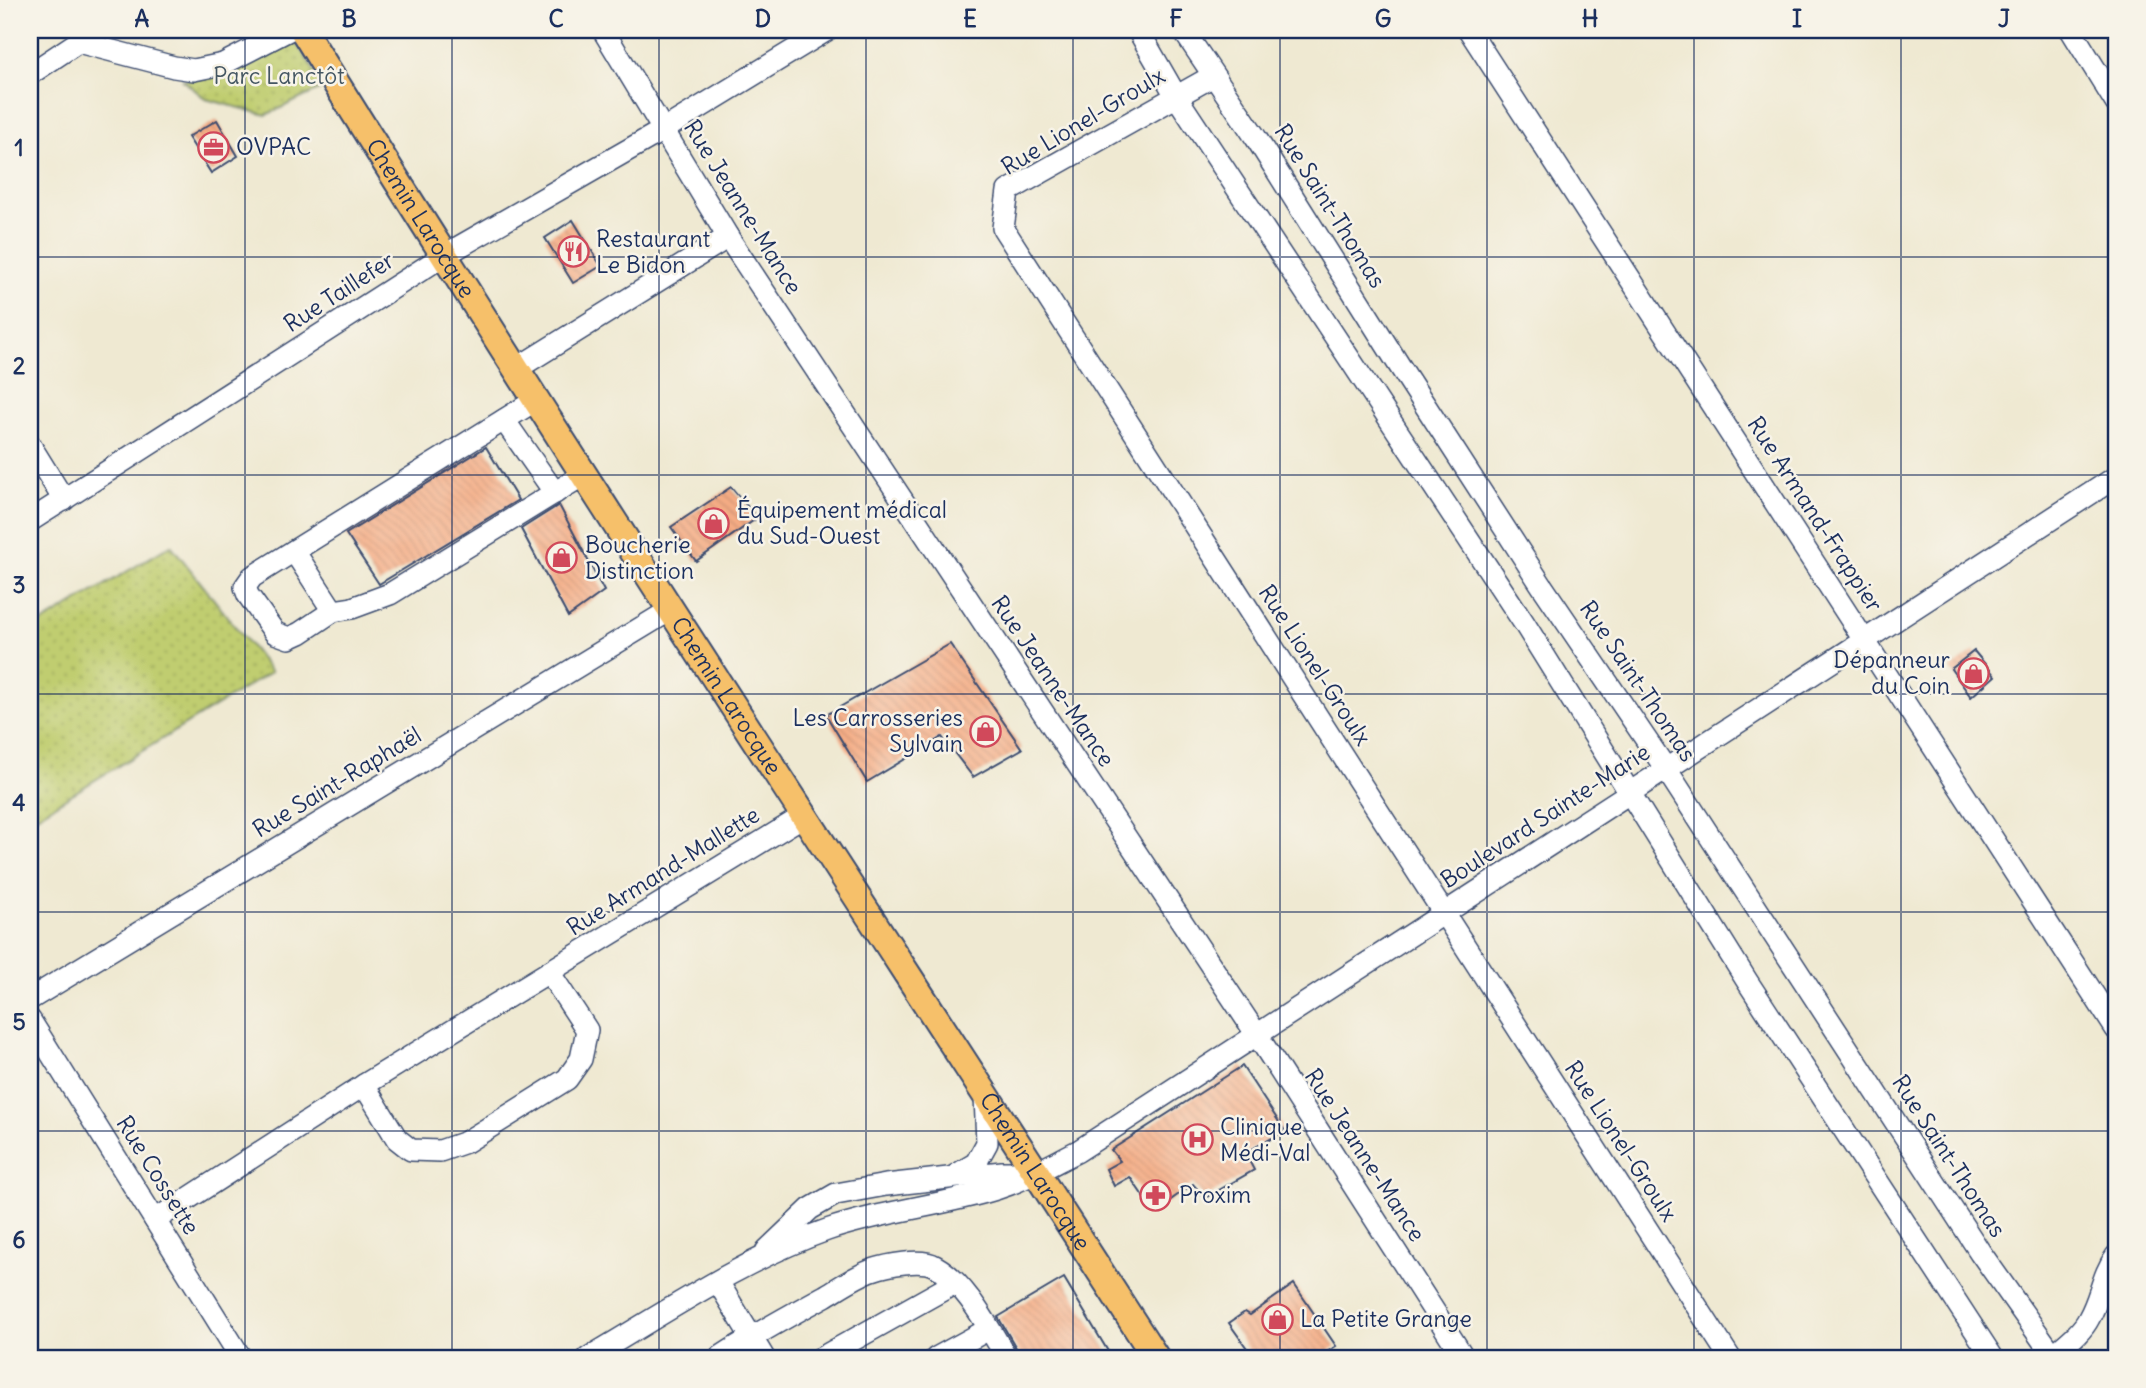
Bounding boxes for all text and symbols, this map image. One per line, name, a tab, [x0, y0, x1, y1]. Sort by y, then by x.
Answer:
text: A	[135, 4, 150, 33]
text: B	[341, 4, 357, 33]
text: C	[548, 4, 564, 33]
text: D	[755, 4, 771, 33]
text: E	[963, 4, 977, 33]
text: F	[1169, 4, 1183, 33]
text: G	[1375, 4, 1391, 33]
text: H	[1582, 4, 1598, 33]
text: I	[1792, 4, 1802, 33]
text: J	[1998, 4, 2010, 33]
street label: Rue Lionel-Groulx	[996, 60, 1170, 181]
park label: Parc Lanctôt	[213, 61, 345, 90]
street label: Rue Jeanne-Mance	[678, 114, 809, 299]
street label: Rue Saint-Thomas	[1268, 118, 1392, 293]
office icon: OVPAC	[196, 130, 230, 164]
place label: OVPAC	[236, 132, 311, 161]
text: 1	[14, 133, 24, 162]
street label: Chemin Larocque	[360, 133, 482, 303]
place label: Restaurant Le Bidon	[596, 224, 711, 279]
restaurant icon: Restaurant Le Bidon	[556, 235, 590, 269]
street label: Rue Taillefer	[278, 245, 400, 338]
text: 2	[13, 351, 26, 380]
street label: Rue Armand-Frappier	[1741, 411, 1890, 617]
place label: Équipement médical du Sud-Ouest	[737, 495, 947, 550]
shop icon: Équipement médical du Sud-Ouest	[697, 506, 731, 540]
place label: Boucherie Distinction	[585, 530, 694, 585]
shop icon: Boucherie Distinction	[545, 541, 579, 575]
text: 3	[12, 570, 26, 599]
street label: Rue Lionel-Groulx	[1253, 579, 1378, 750]
street label: Rue Jeanne-Mance	[985, 590, 1121, 772]
street label: Rue Saint-Thomas	[1574, 595, 1703, 767]
street label: Chemin Larocque	[665, 611, 789, 780]
place label: Dépanneur du Coin	[1833, 645, 1951, 700]
shop icon: Dépanneur du Coin	[1956, 656, 1990, 690]
place label: Les Carrosseries Sylvain	[793, 703, 963, 758]
shop icon: Les Carrosseries Sylvain	[969, 714, 1003, 748]
street label: Rue Saint-Raphaël	[247, 720, 426, 843]
street label: Boulevard Sainte-Marie	[1435, 737, 1655, 894]
text: 4	[12, 788, 26, 817]
street label: Rue Armand-Mallette	[561, 800, 764, 942]
text: 5	[12, 1007, 26, 1036]
street label: Rue Lionel-Groulx	[1559, 1055, 1684, 1226]
street label: Rue Jeanne-Mance	[1299, 1063, 1432, 1247]
street label: Rue Saint-Thomas	[1886, 1069, 2013, 1242]
street label: Chemin Larocque	[974, 1087, 1097, 1256]
street label: Rue Cossette	[110, 1110, 206, 1239]
place label: Clinique Médi-Val	[1220, 1112, 1310, 1167]
hospital icon: Clinique Médi-Val	[1180, 1123, 1214, 1157]
pharmacy icon: Proxim	[1139, 1178, 1173, 1212]
place label: Proxim	[1179, 1180, 1251, 1209]
text: 6	[12, 1225, 26, 1254]
shop icon: La Petite Grange	[1260, 1302, 1294, 1336]
place label: La Petite Grange	[1300, 1304, 1472, 1333]

